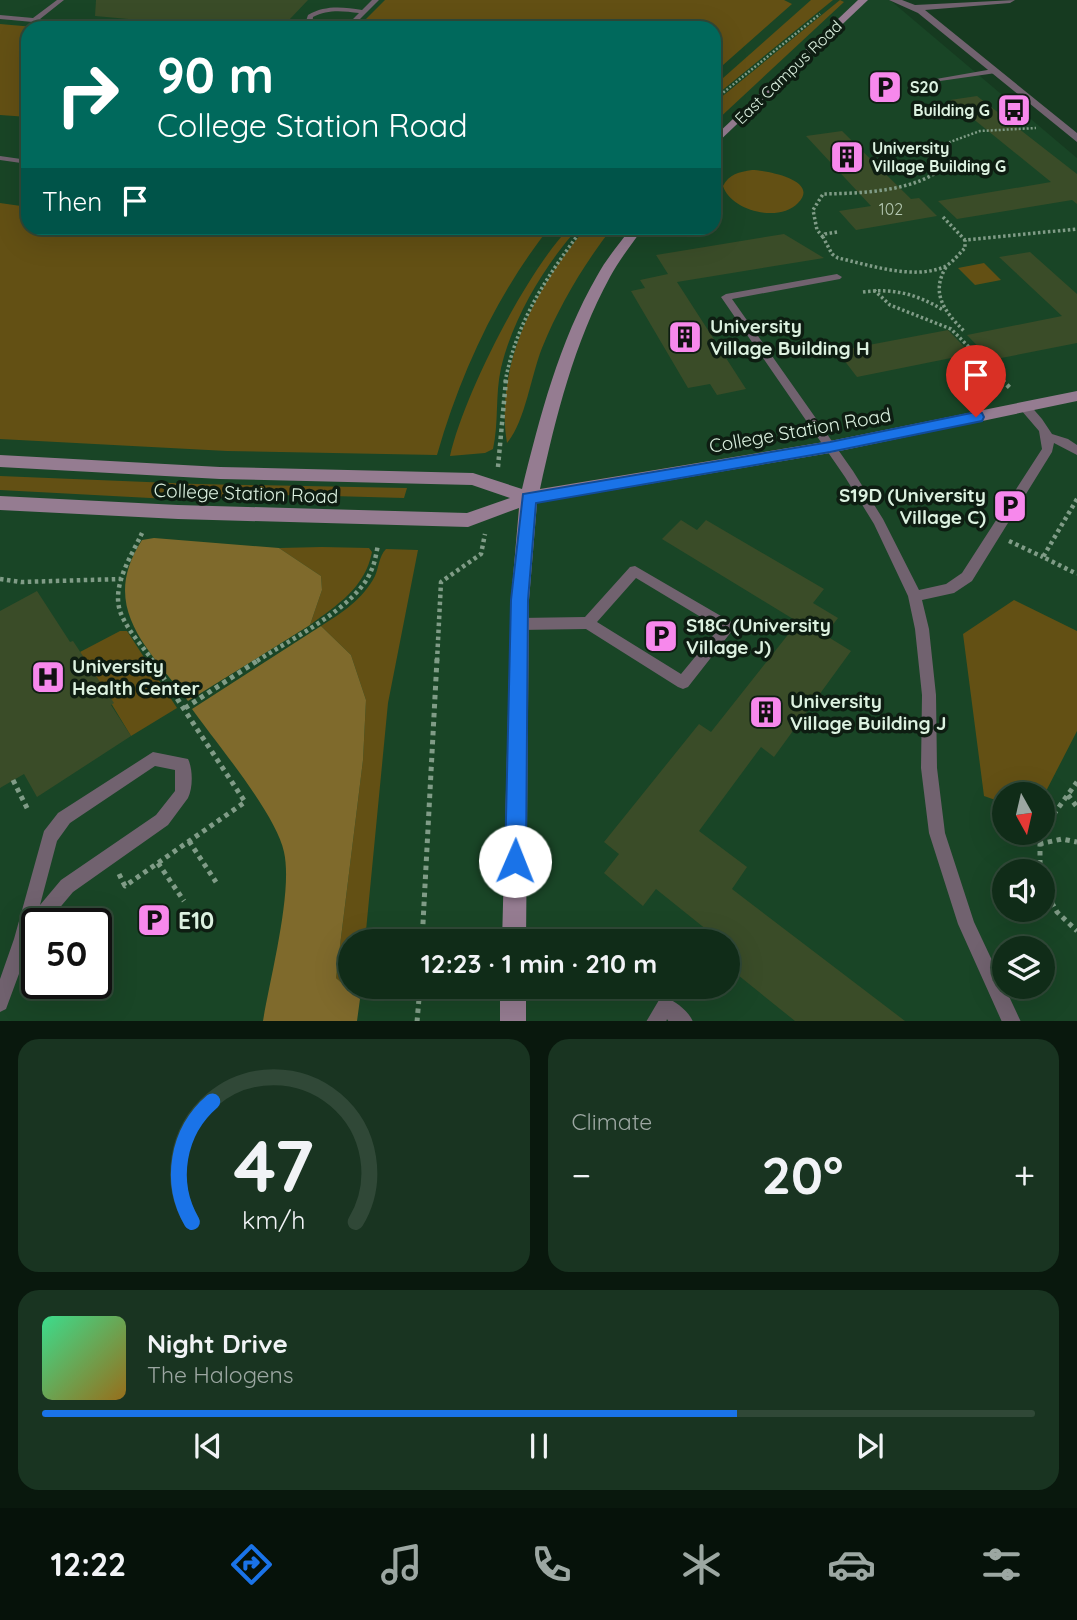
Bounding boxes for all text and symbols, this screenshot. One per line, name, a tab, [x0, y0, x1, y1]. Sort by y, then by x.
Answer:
street label: East Campus Road	[730, 16, 846, 128]
text: 90 m	[157, 44, 274, 105]
icon: right	[42, 49, 133, 140]
parking icon: S20	[866, 68, 904, 106]
place label: S20	[910, 77, 939, 97]
bus stop icon: Building G	[995, 91, 1033, 129]
place label: Building G	[913, 100, 990, 120]
text: College Station Road	[157, 105, 468, 145]
building icon: University Village Building G	[828, 138, 866, 176]
place label: University Village Building G	[872, 138, 1006, 176]
icon: arrive	[116, 182, 154, 220]
text: Then	[42, 185, 102, 218]
house number: 102	[879, 199, 903, 219]
place label: University Village Building H	[710, 314, 870, 360]
building icon: University Village Building H	[666, 318, 704, 356]
pin	[946, 345, 1006, 417]
icon: arrive	[957, 356, 995, 394]
street label: College Station Road	[707, 402, 893, 458]
street label: College Station Road	[153, 478, 339, 508]
place label: S19D (University Village C)	[839, 483, 986, 529]
parking icon: S19D (University Village C)	[991, 487, 1029, 525]
place label: S18C (University Village J)	[686, 613, 831, 659]
parking icon: S18C (University Village J)	[642, 617, 680, 655]
place label: University Health Center	[72, 654, 200, 700]
hospital icon: University Health Center	[29, 658, 67, 696]
place label: University Village Building J	[790, 689, 947, 735]
building icon: University Village Building J	[747, 693, 785, 731]
north arrow	[992, 782, 1055, 845]
map controls	[992, 782, 1055, 999]
position arrow	[478, 824, 552, 898]
button: sound	[992, 859, 1055, 922]
parking icon: E10	[135, 901, 173, 939]
place label: E10	[178, 906, 214, 935]
speed limit sign: 50	[21, 908, 112, 999]
button: layers	[992, 936, 1055, 999]
text: 12:23 · 1 min · 210 m	[421, 947, 657, 980]
text: Climate	[572, 1107, 652, 1136]
text: 47	[233, 1119, 314, 1210]
text: 20°	[761, 1142, 843, 1207]
text: −	[572, 1151, 591, 1199]
text: +	[1014, 1151, 1035, 1199]
text: km/h	[242, 1203, 305, 1234]
text: Night Drive	[147, 1327, 288, 1360]
text: The Halogens	[147, 1360, 294, 1389]
icon: previous	[189, 1427, 227, 1465]
icon: pause	[520, 1427, 558, 1465]
icon: next	[851, 1427, 889, 1465]
icon: directions	[227, 1540, 276, 1589]
icon: music	[377, 1540, 426, 1589]
icon: phone	[527, 1540, 576, 1589]
icon: climate	[677, 1540, 726, 1589]
icon: car	[827, 1540, 876, 1589]
icon: filters	[977, 1540, 1026, 1589]
text: 12:22	[51, 1544, 126, 1584]

